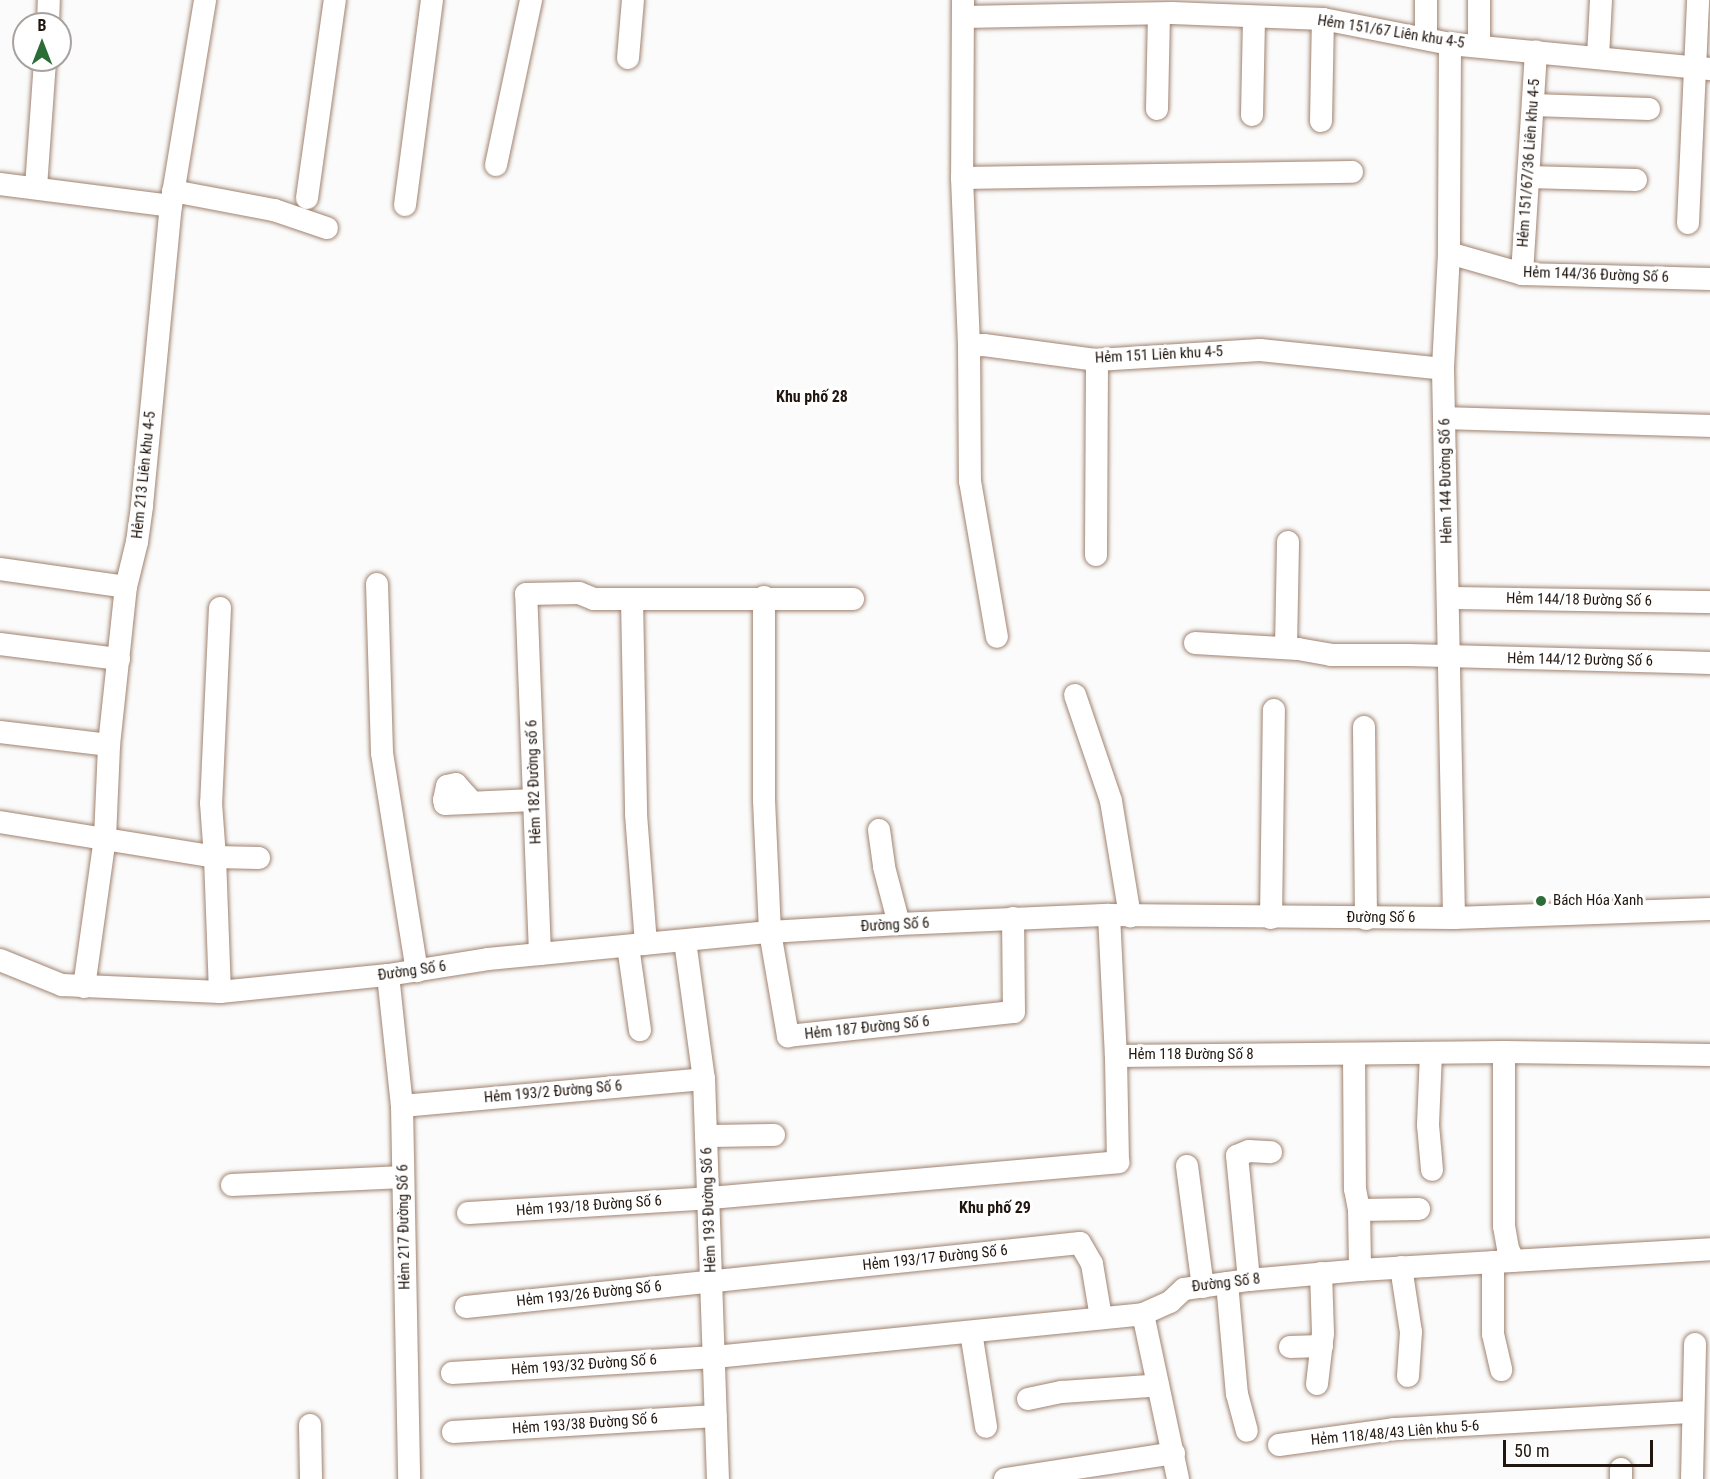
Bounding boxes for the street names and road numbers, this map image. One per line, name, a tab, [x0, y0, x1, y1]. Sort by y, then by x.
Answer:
street label: Hẻm 151/67 Liên khu 4-5	[1316, 11, 1466, 53]
street label: Hẻm 151/67/36 Liên khu 4-5	[1514, 78, 1544, 248]
street label: Hẻm 144/36 Đường Số 6	[1523, 263, 1669, 287]
street label: Hẻm 151 Liên khu 4-5	[1094, 343, 1224, 367]
street label: Hẻm 213 Liên khu 4-5	[128, 410, 160, 540]
street label: Hẻm 144 Đường Số 6	[1436, 418, 1456, 544]
street label: Hẻm 144/18 Đường Số 6	[1506, 590, 1652, 610]
street label: Hẻm 144/12 Đường Số 6	[1507, 650, 1653, 670]
street label: Hẻm 182 Đường số 6	[523, 719, 545, 845]
street label: Đường Số 6	[1347, 909, 1415, 927]
street label: Đường Số 6	[860, 914, 930, 936]
street label: Đường Số 6	[377, 957, 447, 985]
street label: Hẻm 187 Đường Số 6	[804, 1012, 930, 1044]
street label: Hẻm 118 Đường Số 8	[1128, 1046, 1254, 1064]
street label: Hẻm 193/2 Đường Số 6	[483, 1077, 623, 1107]
street label: Hẻm 193 Đường Số 6	[698, 1147, 720, 1273]
street label: Hẻm 217 Đường Số 6	[394, 1164, 414, 1290]
street label: Hẻm 193/18 Đường Số 6	[516, 1192, 662, 1220]
street label: Hẻm 193/17 Đường Số 6	[861, 1241, 1009, 1275]
street label: Đường Số 8	[1191, 1270, 1261, 1296]
street label: Hẻm 193/26 Đường Số 6	[515, 1277, 663, 1311]
street label: Hẻm 193/32 Đường Số 6	[511, 1351, 657, 1379]
street label: Hẻm 193/38 Đường Số 6	[512, 1410, 658, 1438]
street label: Hẻm 118/48/43 Liên khu 5-6	[1310, 1417, 1480, 1449]

